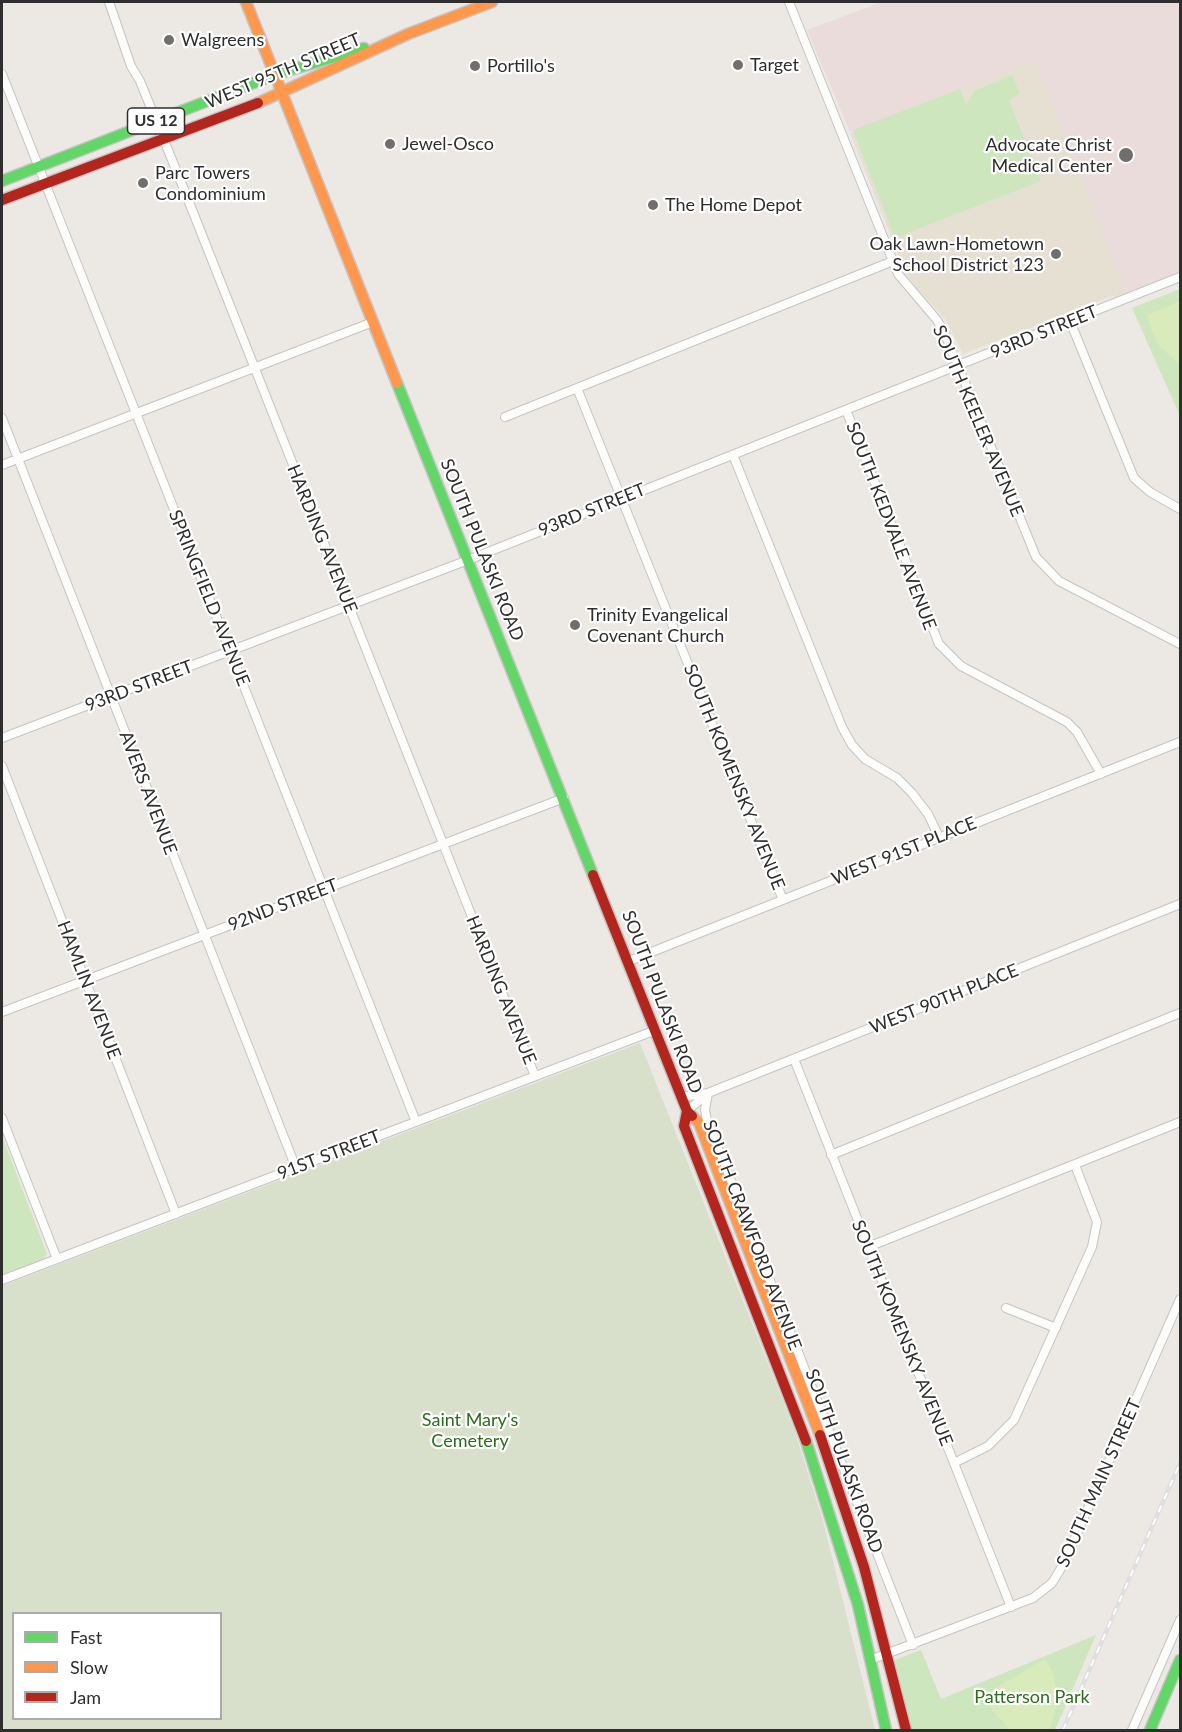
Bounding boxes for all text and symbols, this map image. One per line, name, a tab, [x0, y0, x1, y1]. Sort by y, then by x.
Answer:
street label: WEST 95TH STREET	[202, 28, 364, 114]
place label: Walgreens	[181, 29, 264, 51]
marker: Walgreens	[162, 33, 176, 47]
place label: Target	[750, 54, 799, 76]
place label: Portillo's	[487, 55, 555, 77]
marker: Target	[731, 58, 745, 72]
marker: Portillo's	[468, 59, 482, 73]
road number: US 12	[128, 108, 184, 134]
place label: Jewel-Osco	[402, 133, 494, 155]
place label: Advocate Christ Medical Center	[986, 134, 1112, 176]
marker: Jewel-Osco	[383, 137, 397, 151]
marker: Advocate Christ Medical Center	[1117, 146, 1135, 164]
place label: Parc Towers Condominium	[155, 162, 266, 204]
marker: Parc Towers Condominium	[136, 176, 150, 190]
place label: The Home Depot	[665, 194, 802, 216]
marker: The Home Depot	[646, 198, 660, 212]
place label: Oak Lawn-Hometown School District 123	[870, 233, 1044, 276]
marker: Oak Lawn-Hometown School District 123	[1049, 247, 1063, 261]
street label: 93RD STREET	[987, 301, 1101, 363]
street label: SOUTH KEELER AVENUE	[928, 322, 1028, 520]
street label: SOUTH KEDVALE AVENUE	[841, 419, 941, 633]
street label: SOUTH PULASKI ROAD	[436, 456, 528, 644]
street label: HARDING AVENUE	[282, 461, 362, 617]
street label: 93RD STREET	[535, 479, 649, 541]
street label: SPRINGFIELD AVENUE	[164, 507, 254, 689]
place label: Trinity Evangelical Covenant Church	[587, 604, 728, 646]
marker: Trinity Evangelical Covenant Church	[568, 618, 582, 632]
street label: 93RD STREET	[82, 656, 196, 716]
street label: SOUTH KOMENSKY AVENUE	[679, 661, 789, 893]
street label: AVERS AVENUE	[115, 728, 181, 858]
street label: WEST 91ST PLACE	[828, 812, 980, 890]
street label: 92ND STREET	[225, 874, 341, 936]
street label: SOUTH PULASKI ROAD	[617, 907, 707, 1097]
street label: HARDING AVENUE	[461, 912, 541, 1068]
street label: HAMLIN AVENUE	[53, 918, 125, 1062]
street label: WEST 90TH PLACE	[867, 959, 1021, 1039]
street label: SOUTH CRAWFORD AVENUE	[698, 1117, 806, 1353]
street label: 91ST STREET	[274, 1125, 384, 1185]
street label: SOUTH KOMENSKY AVENUE	[847, 1217, 957, 1449]
street label: SOUTH PULASKI ROAD	[801, 1366, 887, 1556]
street label: SOUTH MAIN STREET	[1052, 1396, 1146, 1570]
park label: Saint Mary's Cemetery	[422, 1409, 518, 1452]
legend	[12, 1612, 222, 1720]
text: Fast	[70, 1626, 102, 1648]
text: Slow	[70, 1656, 108, 1678]
text: Jam	[70, 1686, 101, 1708]
park label: Patterson Park	[974, 1686, 1090, 1708]

